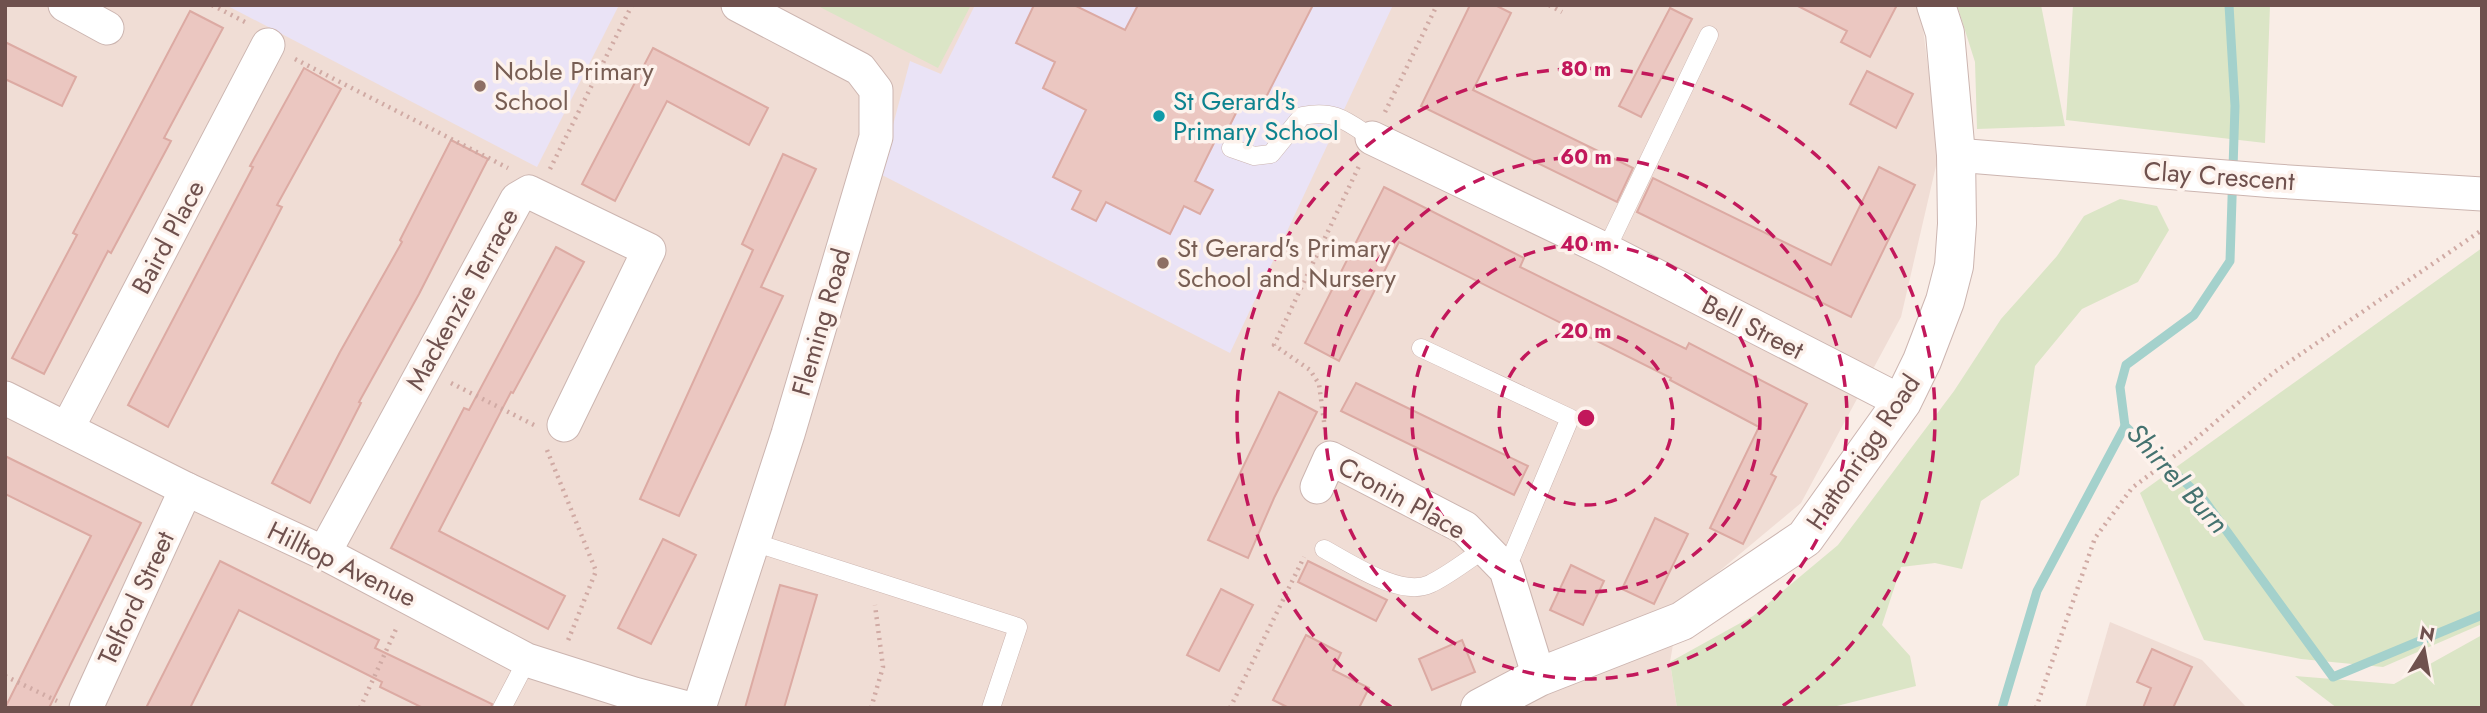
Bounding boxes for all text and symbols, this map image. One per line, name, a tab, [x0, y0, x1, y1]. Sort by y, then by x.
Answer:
place label: Noble Primary School	[494, 52, 654, 120]
text: 80 m	[1561, 54, 1611, 84]
marker: Noble Primary School	[472, 78, 488, 94]
place label: St Gerard's Primary School	[1173, 82, 1339, 150]
marker: St Gerard's Primary School	[1151, 108, 1167, 124]
text: 60 m	[1560, 142, 1612, 172]
street label: Clay Crescent	[2142, 152, 2297, 200]
street label: Baird Place	[122, 173, 214, 301]
street label: Mackenzie Terrace	[396, 201, 528, 397]
place label: St Gerard's Primary School and Nursery	[1177, 229, 1397, 297]
text: 40 m	[1560, 229, 1612, 259]
street label: Fleming Road	[782, 244, 860, 400]
marker: St Gerard's Primary School and Nursery	[1155, 255, 1171, 271]
street label: Bell Street	[1696, 285, 1811, 369]
text: 20 m	[1560, 316, 1612, 346]
street label: Hattonrigg Road	[1797, 367, 1929, 537]
centre of rings	[1574, 406, 1598, 430]
water label: Shirrel Burn	[2117, 414, 2238, 543]
street label: Cronin Place	[1331, 447, 1473, 549]
street label: Hilltop Avenue	[261, 512, 423, 616]
street label: Telford Street	[88, 524, 184, 671]
north arrow	[2389, 615, 2459, 685]
text: N	[2417, 619, 2437, 648]

